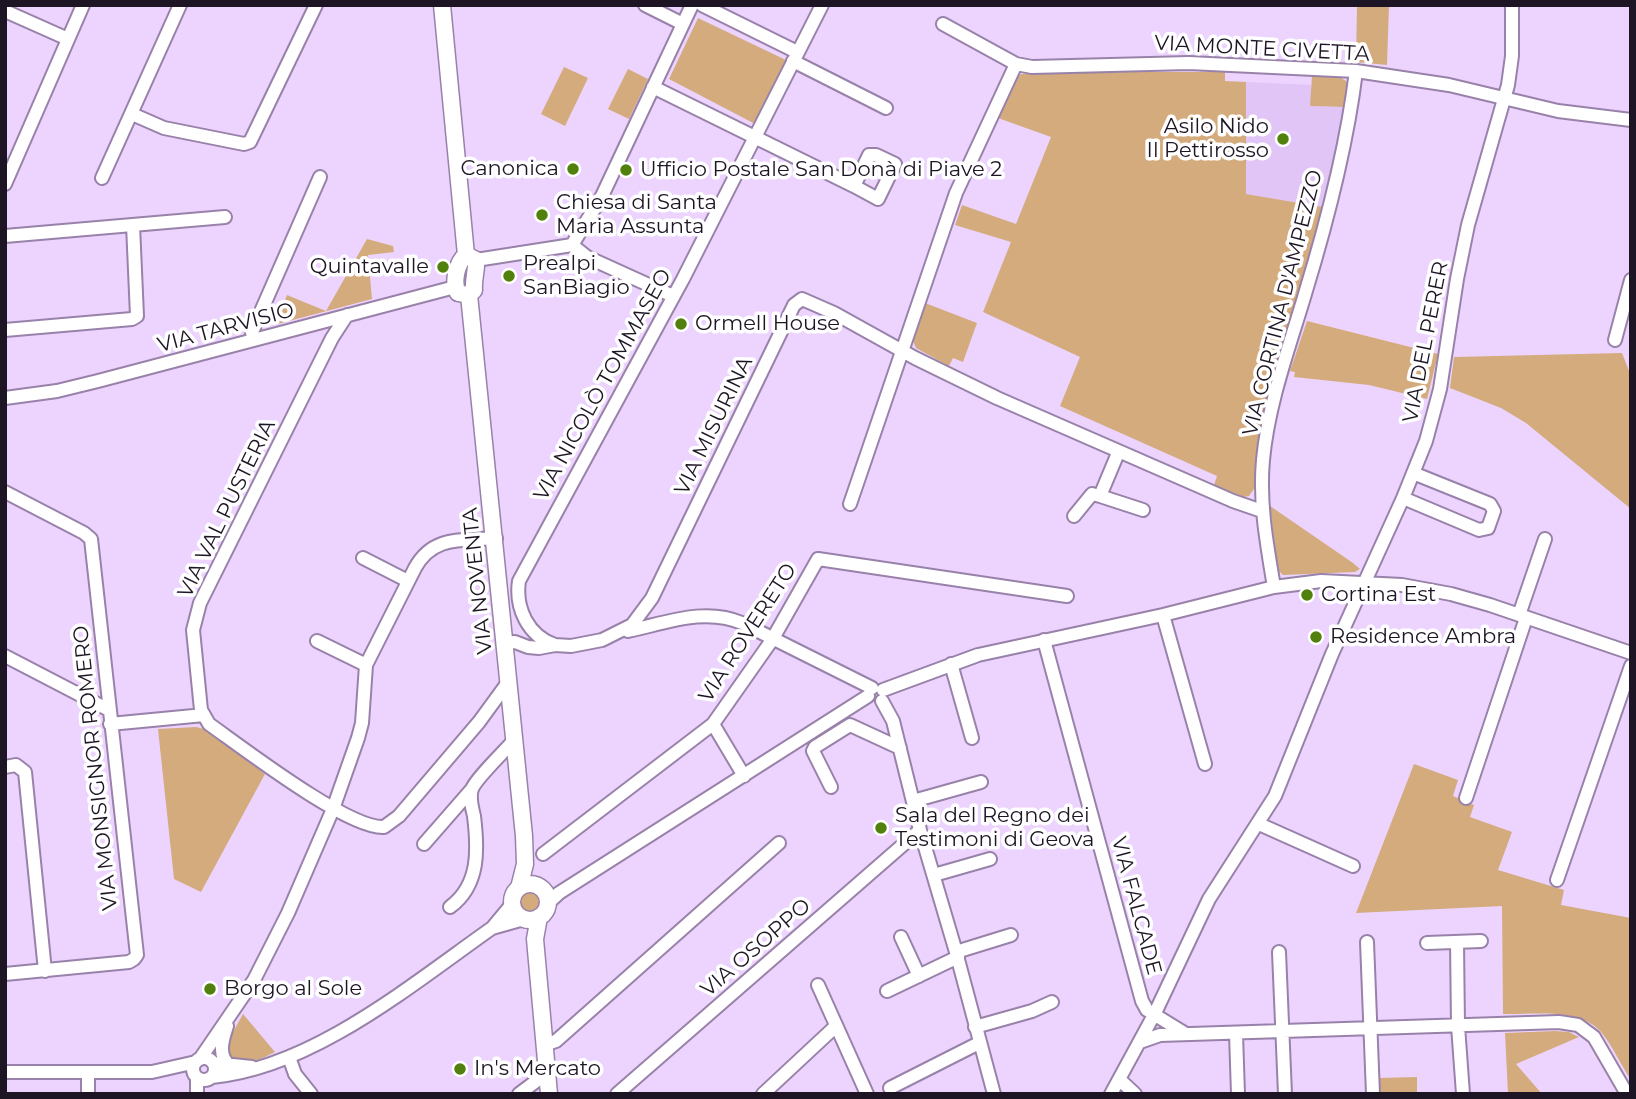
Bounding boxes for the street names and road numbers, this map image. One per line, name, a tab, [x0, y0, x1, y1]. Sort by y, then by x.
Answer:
street label: VIA MONTE CIVETTA	[1154, 31, 1370, 67]
street label: VIA CORTINA D'AMPEZZO	[1238, 167, 1328, 439]
street label: VIA DEL PERER	[1398, 259, 1454, 425]
street label: VIA NICOLÒ TOMMASEO	[529, 265, 677, 505]
street label: VIA TARVISIO	[155, 298, 297, 358]
street label: VIA MISURINA	[670, 353, 758, 499]
street label: VIA VAL PUSTERIA	[173, 416, 281, 602]
street label: VIA NOVENTA	[458, 506, 498, 656]
street label: VIA ROVERETO	[694, 559, 802, 707]
street label: VIA MONSIGNOR ROMERO	[68, 624, 124, 912]
street label: VIA FALCADE	[1105, 834, 1167, 978]
street label: VIA OSOPPO	[696, 894, 816, 1002]

